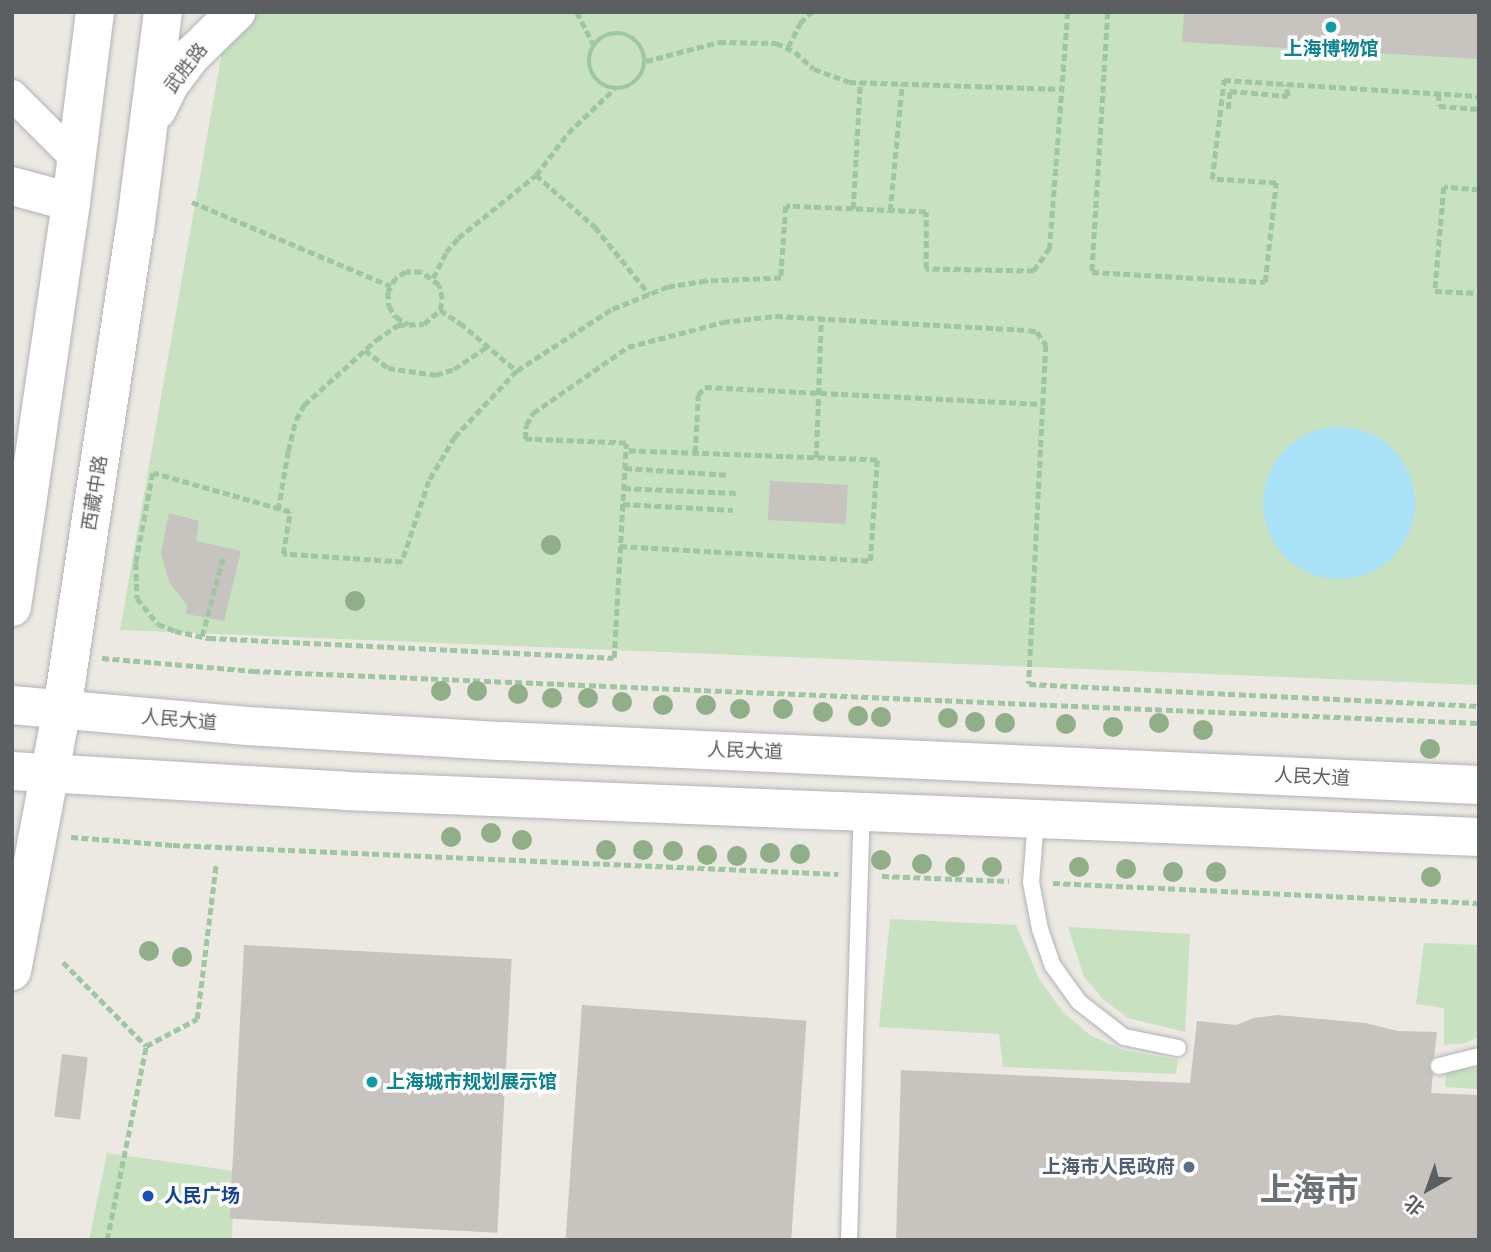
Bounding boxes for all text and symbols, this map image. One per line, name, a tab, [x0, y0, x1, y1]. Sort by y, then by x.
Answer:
marker: 上海博物馆	[1323, 19, 1339, 35]
place label: 上海博物馆	[1284, 38, 1378, 60]
street label: 武胜路	[159, 39, 213, 97]
street label: 西藏中路	[78, 454, 112, 532]
street label: 人民大道	[140, 705, 218, 735]
street label: 人民大道	[707, 738, 783, 764]
street label: 人民大道	[1273, 764, 1351, 790]
place label: 上海城市规划展示馆	[386, 1071, 557, 1093]
marker: 上海城市规划展示馆	[364, 1074, 380, 1090]
north arrow	[1393, 1154, 1463, 1224]
place label: 上海市人民政府	[1042, 1156, 1175, 1178]
marker: 上海市人民政府	[1181, 1159, 1197, 1175]
district label: 上海市	[1260, 1170, 1358, 1210]
place label: 人民广场	[164, 1185, 240, 1207]
marker: 人民广场	[138, 1186, 158, 1206]
text: 北	[1400, 1191, 1429, 1220]

